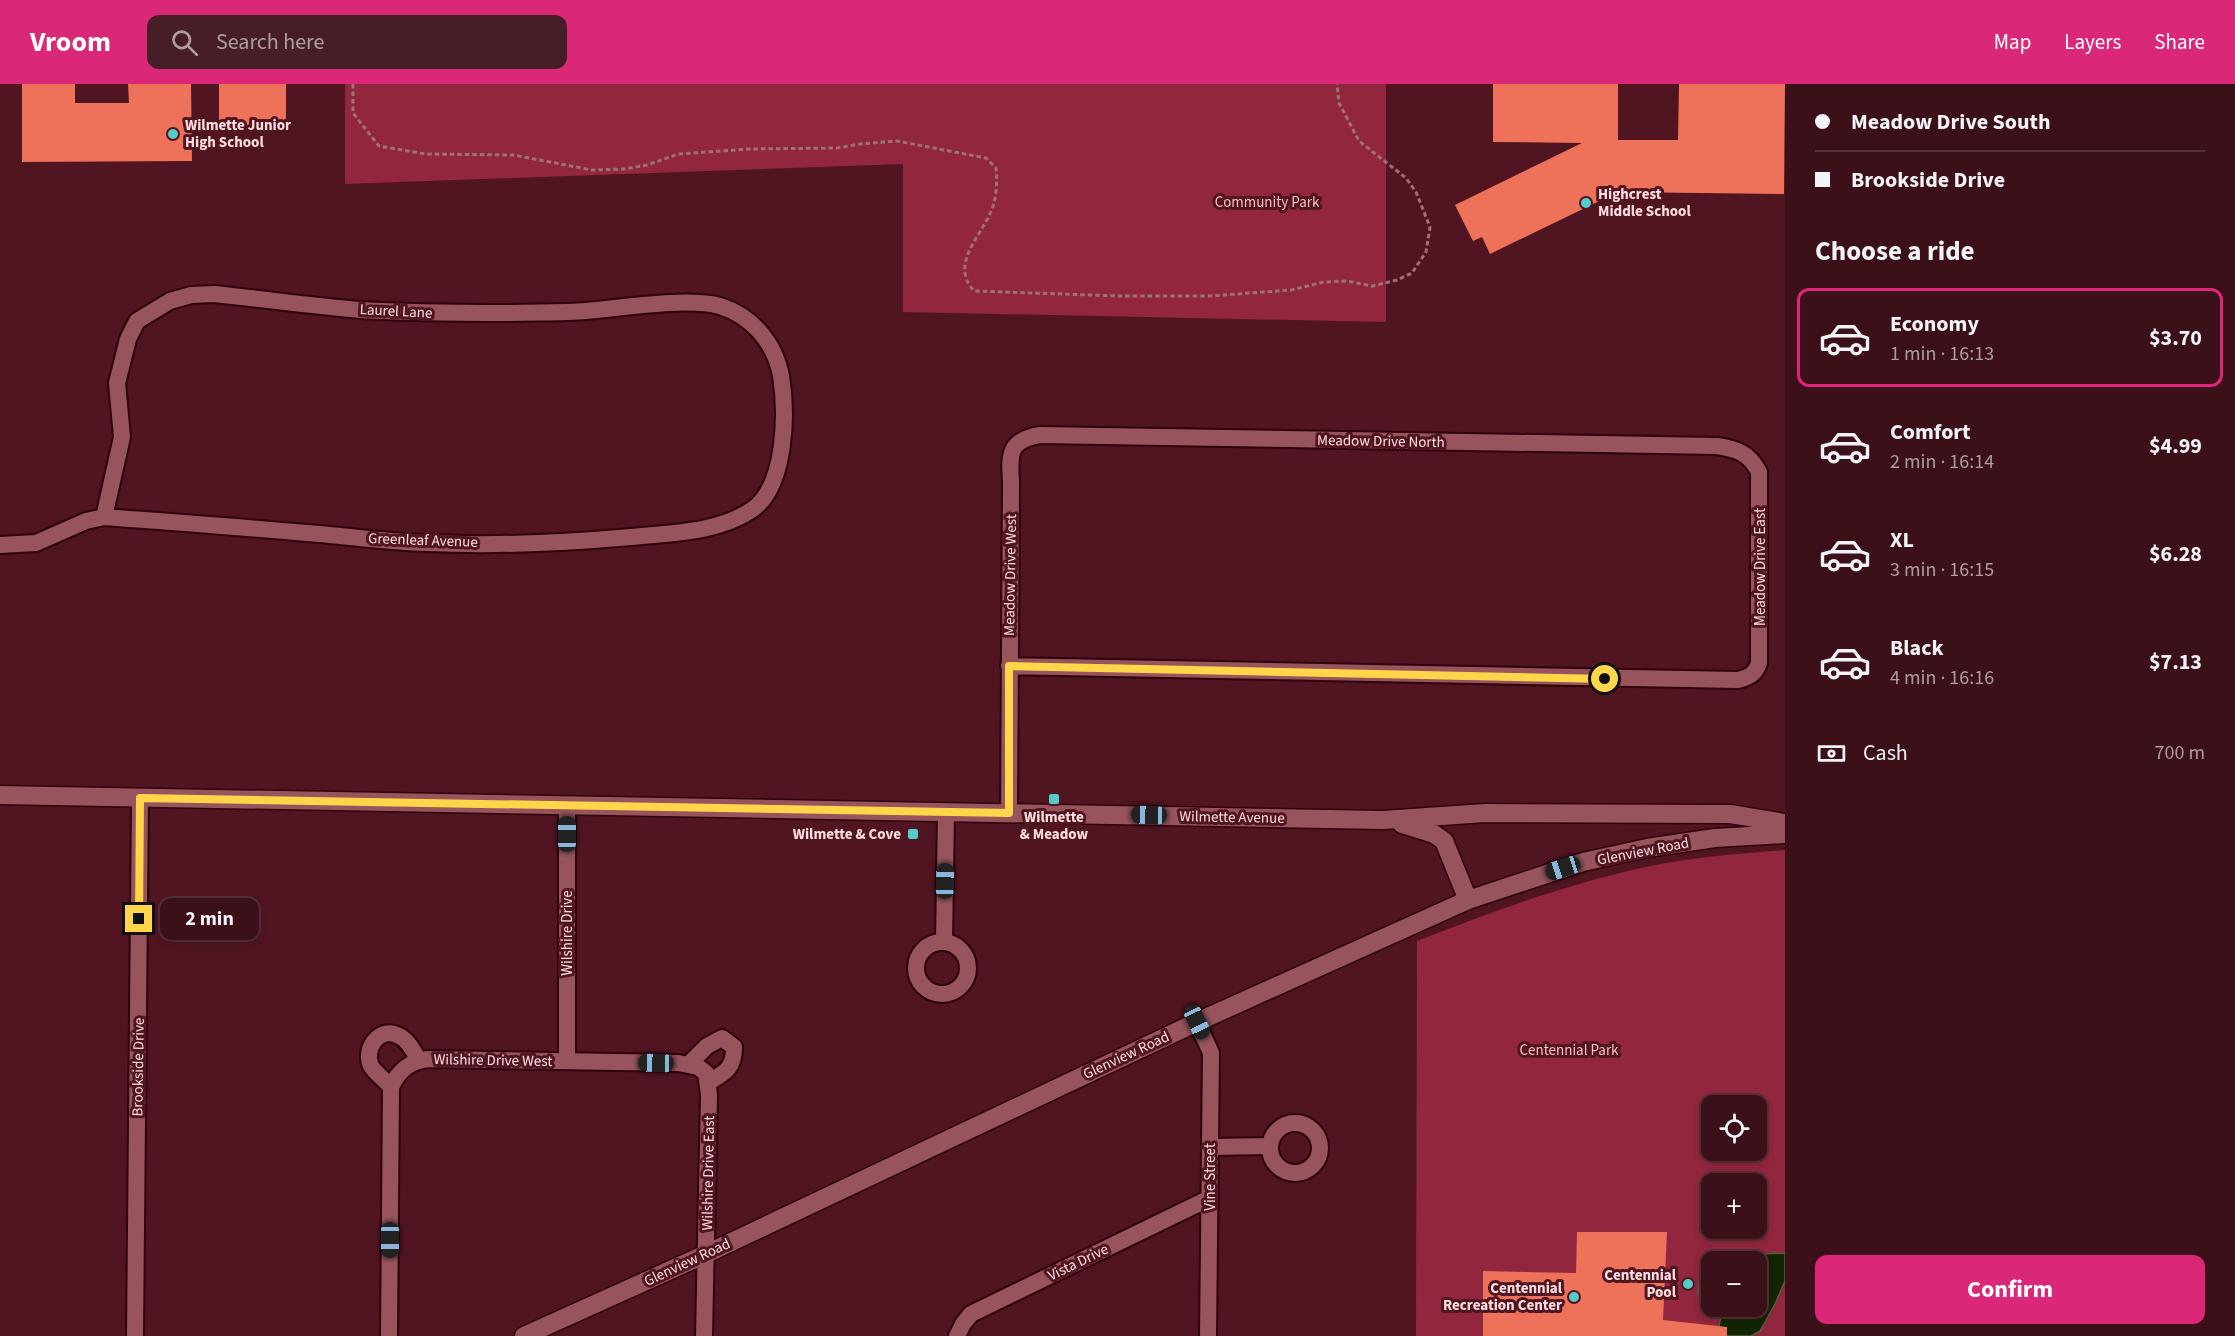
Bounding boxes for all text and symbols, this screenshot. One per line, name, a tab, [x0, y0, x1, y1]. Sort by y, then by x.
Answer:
search box	[147, 15, 567, 69]
text: Vroom	[30, 22, 111, 62]
icon: search	[168, 26, 201, 59]
text: Search here	[216, 26, 324, 58]
text: Map	[1994, 27, 2031, 57]
text: Layers	[2064, 27, 2121, 57]
text: Share	[2154, 27, 2205, 57]
text: Meadow Drive South	[1851, 106, 2050, 138]
place label: Wilmette Junior High School	[185, 115, 291, 153]
marker: Wilmette Junior High School	[166, 127, 180, 141]
text: Brookside Drive	[1851, 164, 2005, 196]
place label: Highcrest Middle School	[1598, 184, 1691, 222]
park label: Community Park	[1215, 192, 1320, 213]
marker: Highcrest Middle School	[1579, 196, 1593, 210]
text: Choose a ride	[1815, 232, 1975, 271]
street label: Laurel Lane	[359, 299, 433, 324]
text: Economy	[1890, 308, 1979, 340]
icon: car	[1818, 311, 1872, 365]
text: $3.70	[2149, 322, 2202, 354]
text: 1 min · 16:13	[1890, 340, 1994, 368]
text: Comfort	[1890, 416, 1971, 448]
icon: car	[1818, 419, 1872, 473]
street label: Meadow Drive North	[1317, 430, 1445, 453]
text: $4.99	[2149, 430, 2202, 462]
text: 2 min · 16:14	[1890, 448, 1994, 476]
street label: Meadow Drive East	[1750, 508, 1771, 626]
street label: Meadow Drive West	[999, 514, 1022, 636]
text: XL	[1890, 524, 1914, 556]
icon: car	[1818, 527, 1872, 581]
street label: Greenleaf Avenue	[368, 528, 478, 553]
text: $6.28	[2149, 538, 2202, 570]
text: 3 min · 16:15	[1890, 556, 1994, 584]
text: Black	[1890, 632, 1944, 664]
icon: car	[1818, 635, 1872, 689]
text: $7.13	[2149, 646, 2202, 678]
text: 4 min · 16:16	[1890, 664, 1994, 692]
route start	[1591, 665, 1618, 692]
icon: cash	[1815, 737, 1848, 770]
text: Cash	[1863, 737, 1908, 769]
text: 700 m	[2155, 739, 2205, 767]
marker: Wilmette & Meadow	[1047, 792, 1061, 806]
car	[1131, 806, 1167, 824]
street label: Wilmette Avenue	[1179, 806, 1285, 829]
place label: Wilmette & Meadow	[1020, 807, 1089, 845]
car	[558, 816, 576, 852]
place label: Wilmette & Cove	[793, 824, 901, 845]
marker: Wilmette & Cove	[906, 827, 920, 841]
street label: Glenview Road	[1595, 832, 1691, 871]
car	[1543, 854, 1583, 882]
car	[936, 863, 954, 899]
street label: Wilshire Drive	[557, 890, 578, 976]
callout: 2 min	[160, 898, 259, 940]
route end	[125, 905, 152, 932]
text: 2 min	[185, 905, 234, 933]
car	[1181, 1002, 1213, 1042]
street label: Brookside Drive	[127, 1017, 150, 1117]
street label: Glenview Road	[1080, 1026, 1173, 1085]
park label: Centennial Park	[1519, 1040, 1619, 1061]
street label: Wilshire Drive West	[433, 1049, 553, 1072]
car	[638, 1054, 674, 1072]
map controls	[1701, 1095, 1767, 1317]
button: locate	[1701, 1095, 1767, 1161]
street label: Wilshire Drive East	[697, 1115, 720, 1231]
street label: Vine Street	[1200, 1143, 1221, 1211]
button: +	[1701, 1173, 1767, 1239]
car	[381, 1222, 399, 1258]
street label: Glenview Road	[641, 1233, 734, 1292]
street label: Vista Drive	[1044, 1239, 1112, 1286]
button: −	[1701, 1251, 1767, 1317]
button: Confirm	[1815, 1255, 2205, 1324]
place label: Centennial Pool	[1604, 1265, 1677, 1303]
marker: Centennial Pool	[1681, 1277, 1695, 1291]
place label: Centennial Recreation Center	[1443, 1278, 1563, 1316]
marker: Centennial Recreation Center	[1567, 1290, 1581, 1304]

